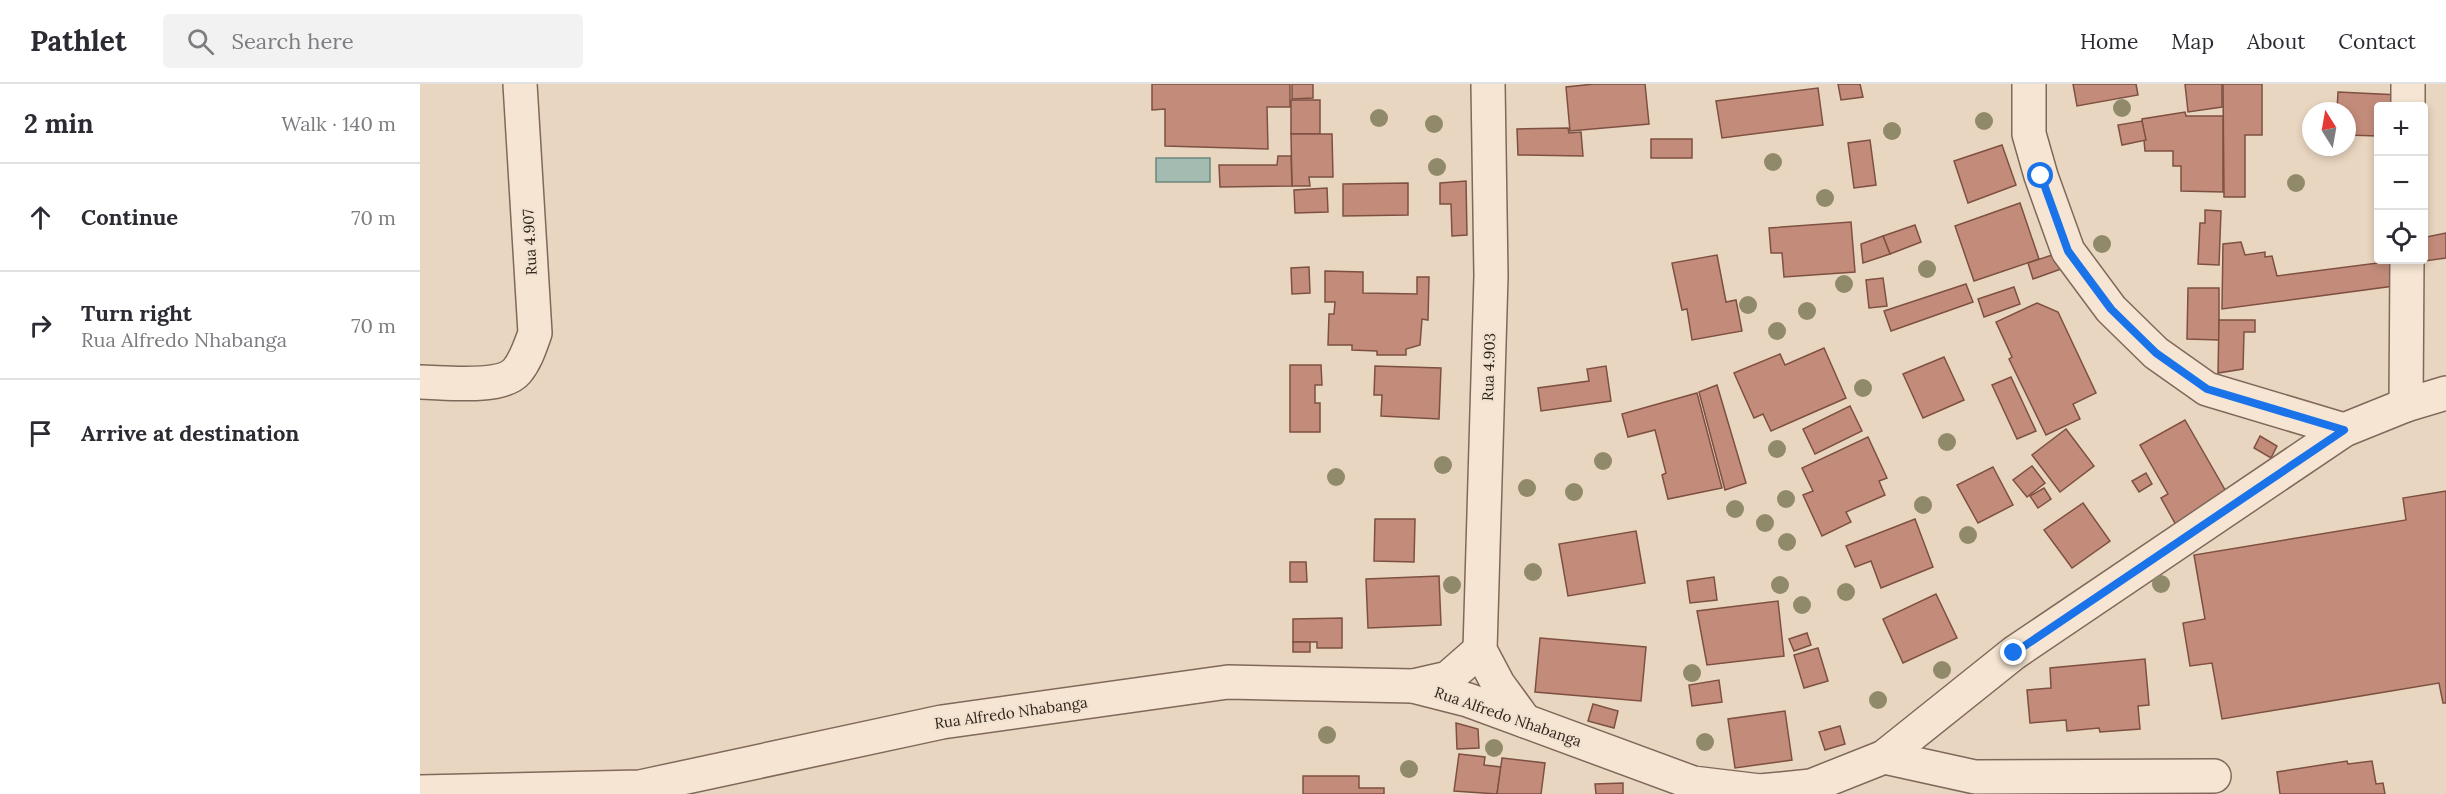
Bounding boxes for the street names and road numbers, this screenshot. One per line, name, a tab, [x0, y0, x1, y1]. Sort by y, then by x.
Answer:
street label: Rua 4.907	[518, 208, 541, 276]
street label: Rua 4.903	[1478, 333, 1499, 401]
street label: Rua Alfredo Nhabanga	[1432, 682, 1585, 751]
street label: Rua Alfredo Nhabanga	[933, 692, 1089, 733]

